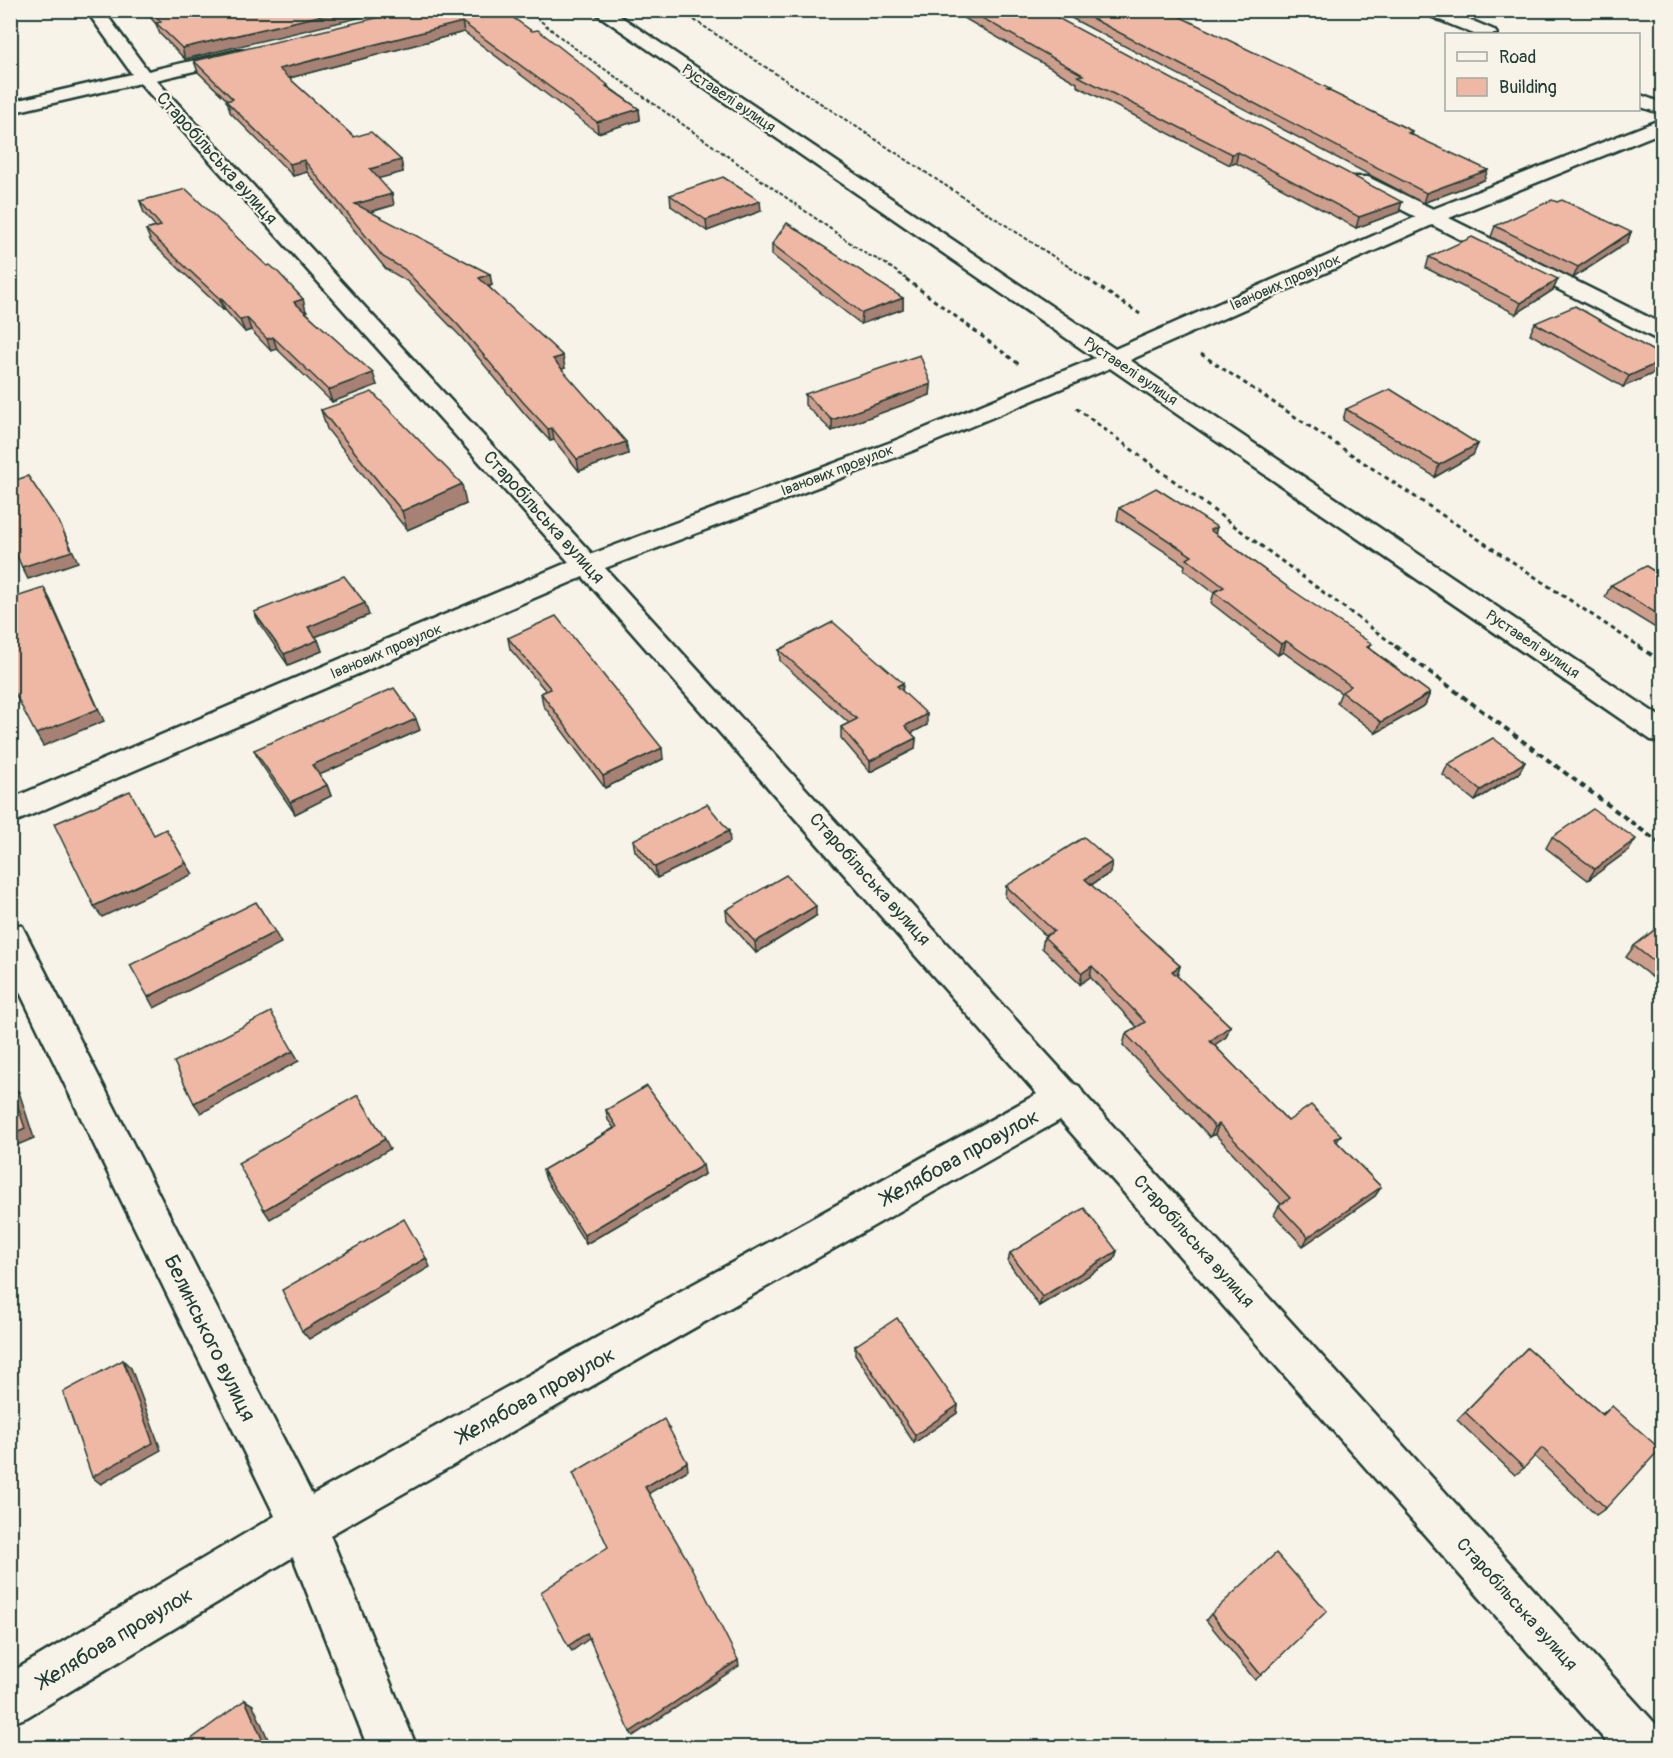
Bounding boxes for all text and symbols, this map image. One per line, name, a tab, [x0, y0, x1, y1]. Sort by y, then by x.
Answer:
legend	[1445, 33, 1640, 111]
text: Road	[1499, 46, 1536, 69]
street label: Руставелі вулиця	[678, 60, 779, 137]
text: Building	[1499, 76, 1557, 99]
street label: Старобільська вулиця	[151, 87, 282, 229]
street label: Іванових провулок	[1227, 249, 1344, 315]
street label: Руставелі вулиця	[1080, 333, 1181, 410]
street label: Іванових провулок	[778, 440, 896, 501]
street label: Старобільська вулиця	[478, 446, 609, 588]
street label: Руставелі вулиця	[1482, 606, 1583, 683]
street label: Іванових провулок	[328, 619, 445, 683]
street label: Старобільська вулиця	[804, 808, 935, 950]
street label: Желябова провулок	[874, 1103, 1044, 1213]
street label: Старобільська вулиця	[1128, 1170, 1259, 1312]
street label: Белинського вулиця	[158, 1251, 262, 1426]
street label: Желябова провулок	[450, 1341, 620, 1451]
street label: Старобільська вулиця	[1451, 1533, 1582, 1675]
street label: Желябова провулок	[30, 1581, 198, 1697]

